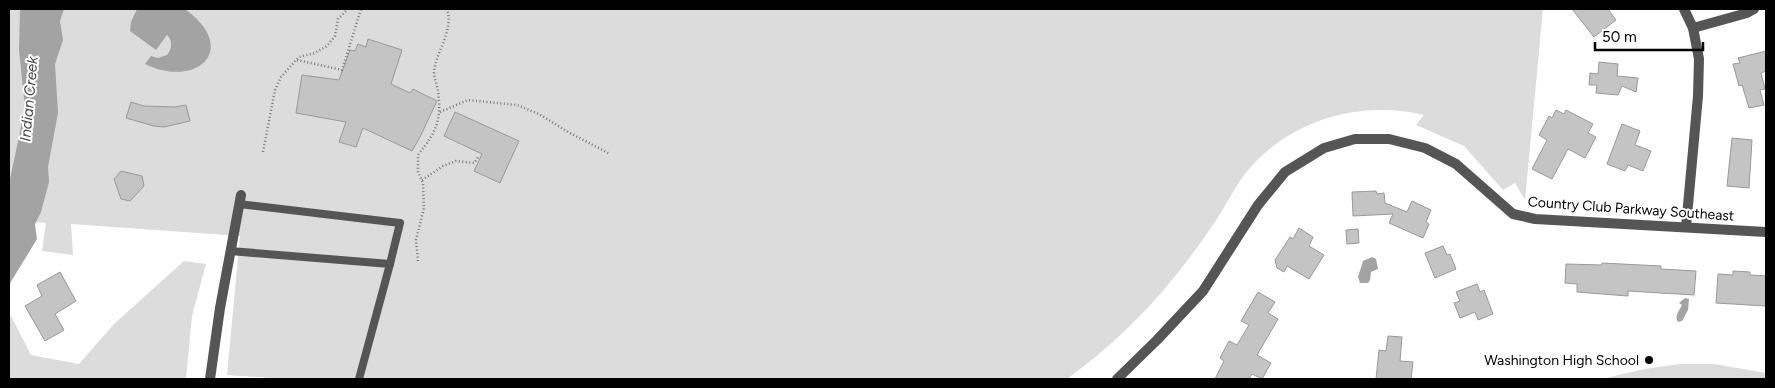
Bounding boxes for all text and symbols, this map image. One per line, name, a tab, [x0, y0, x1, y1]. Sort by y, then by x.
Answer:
scale bar	[1595, 20, 1702, 52]
text: 50 m	[1602, 28, 1637, 46]
water label: Indian Creek	[16, 55, 42, 142]
street label: Country Club Parkway Southeast	[1527, 193, 1735, 225]
place label: Washington High School	[1484, 352, 1639, 369]
marker: Washington High School	[1643, 354, 1655, 366]

